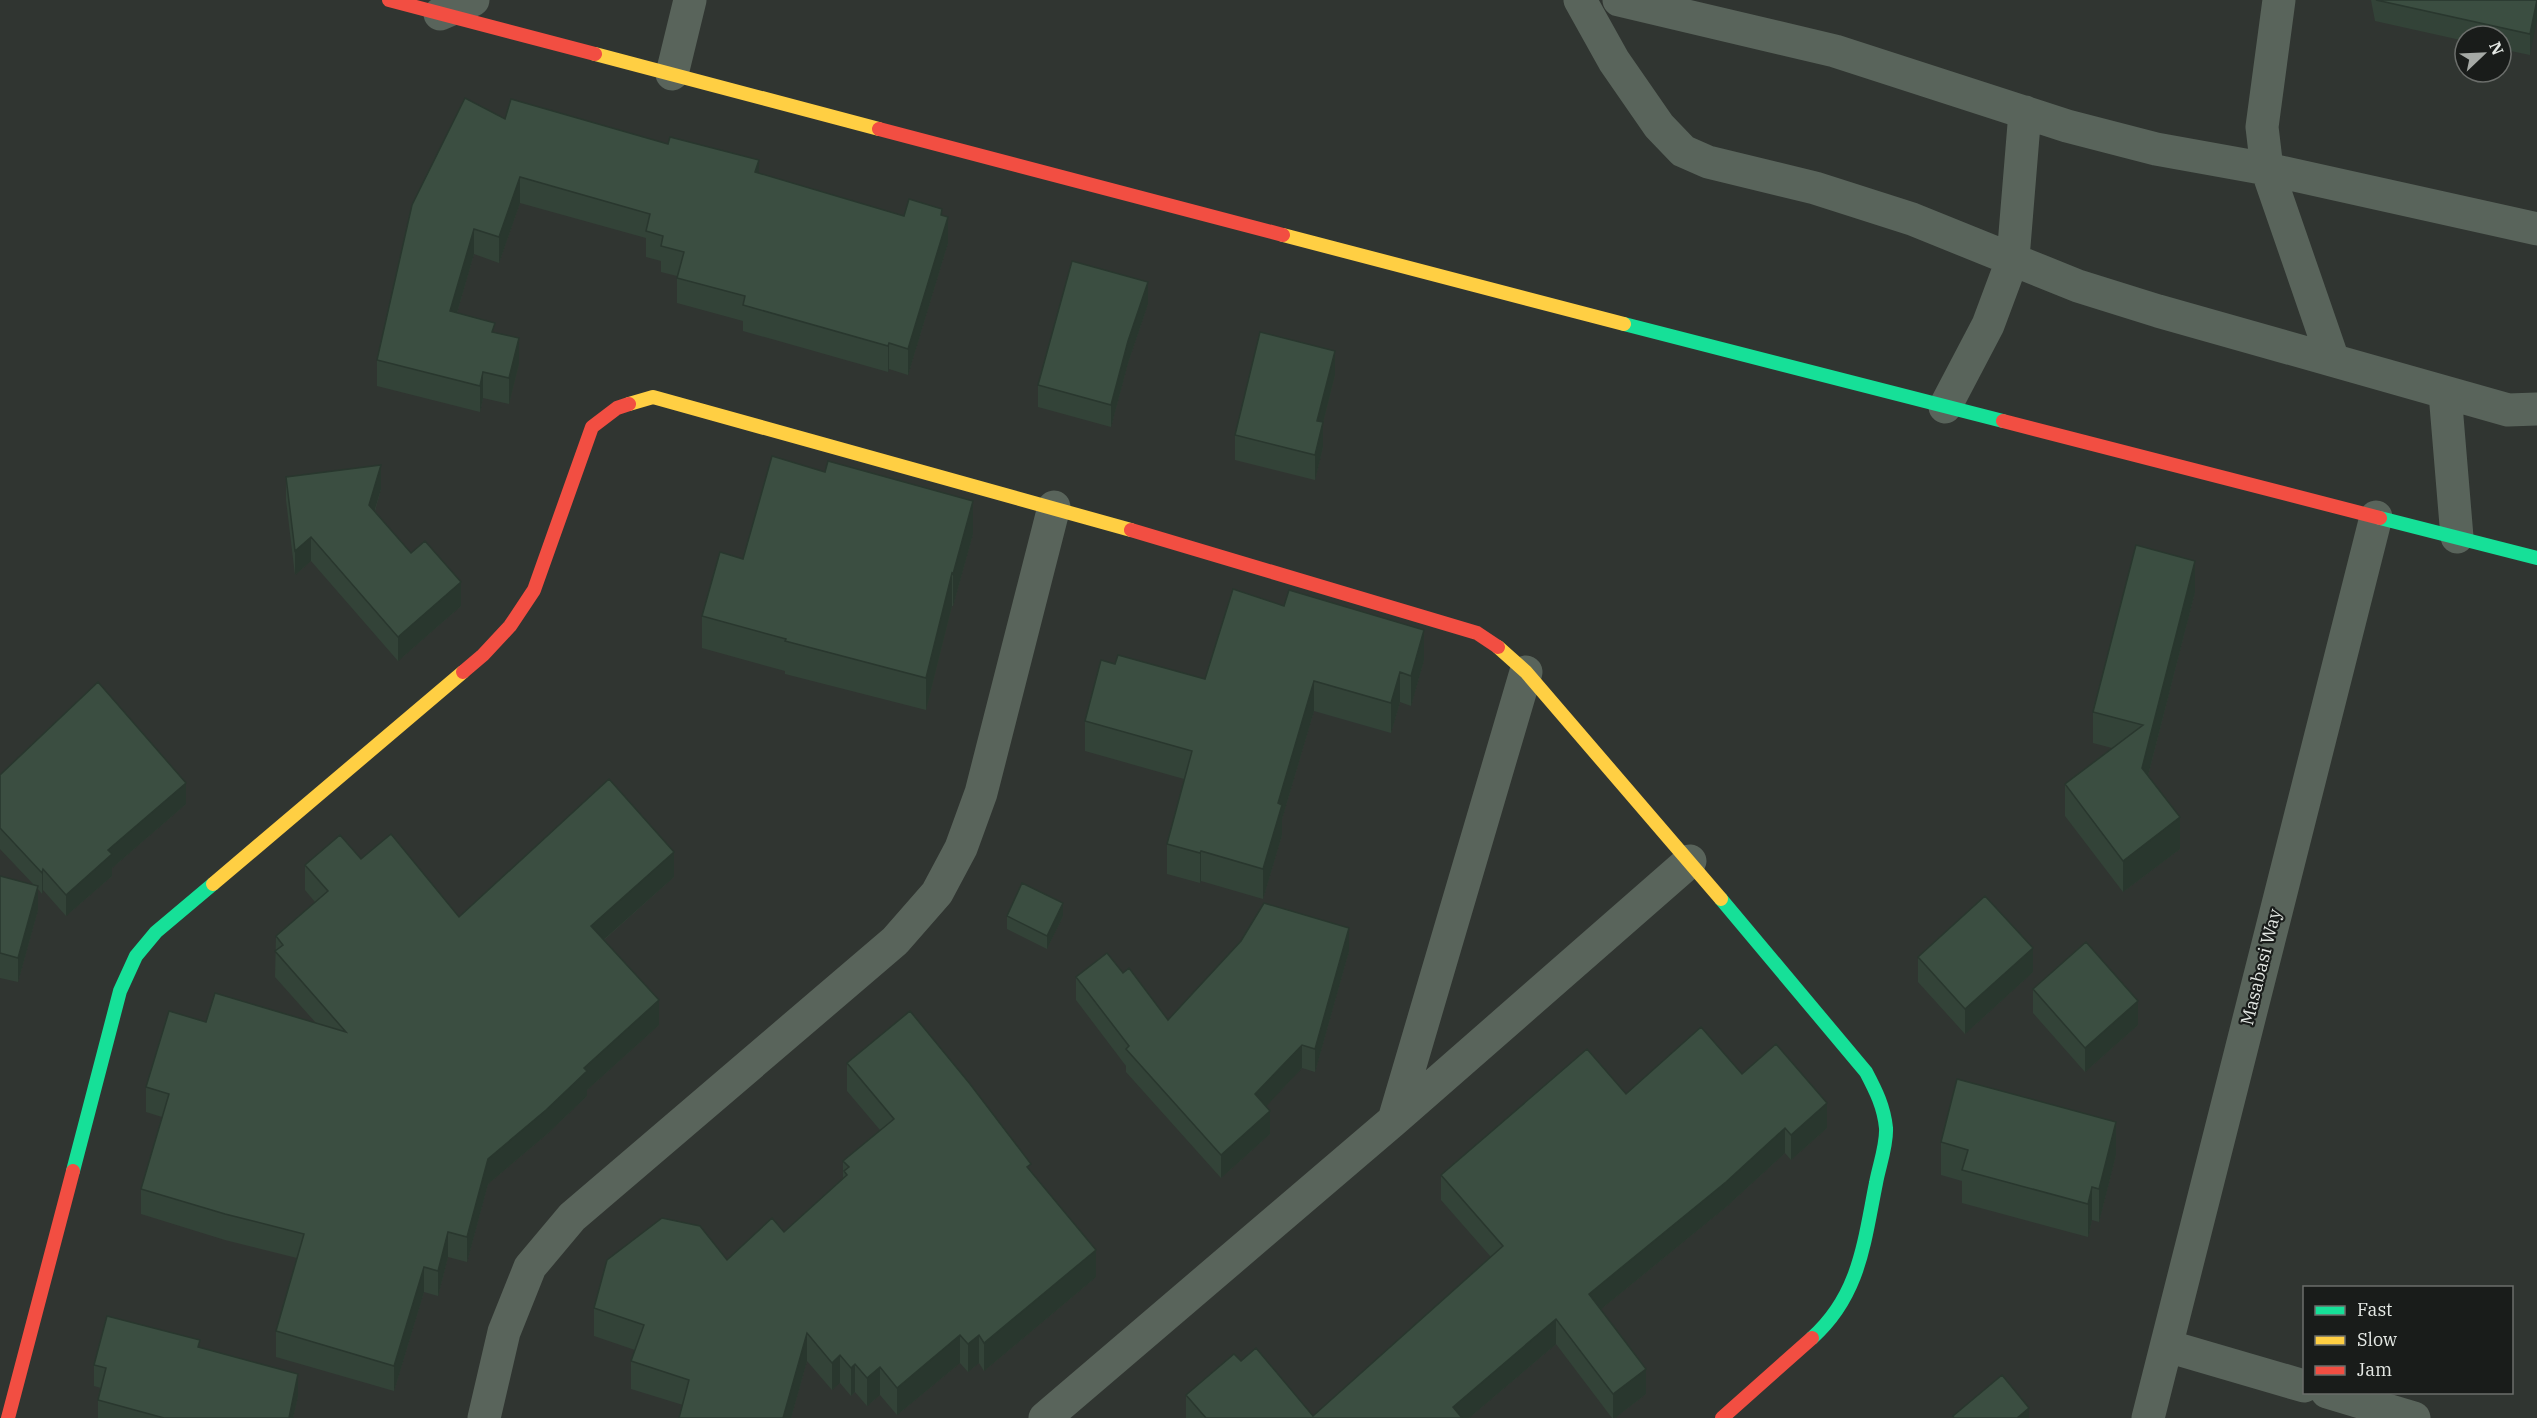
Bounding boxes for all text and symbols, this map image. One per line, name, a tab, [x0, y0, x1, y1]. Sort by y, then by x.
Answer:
north arrow	[2453, 24, 2513, 84]
text: N	[2485, 38, 2508, 58]
street label: Masabasi Way	[2235, 906, 2286, 1027]
legend	[2303, 1286, 2513, 1394]
text: Fast	[2357, 1298, 2392, 1321]
text: Slow	[2357, 1328, 2397, 1351]
text: Jam	[2357, 1358, 2392, 1381]

